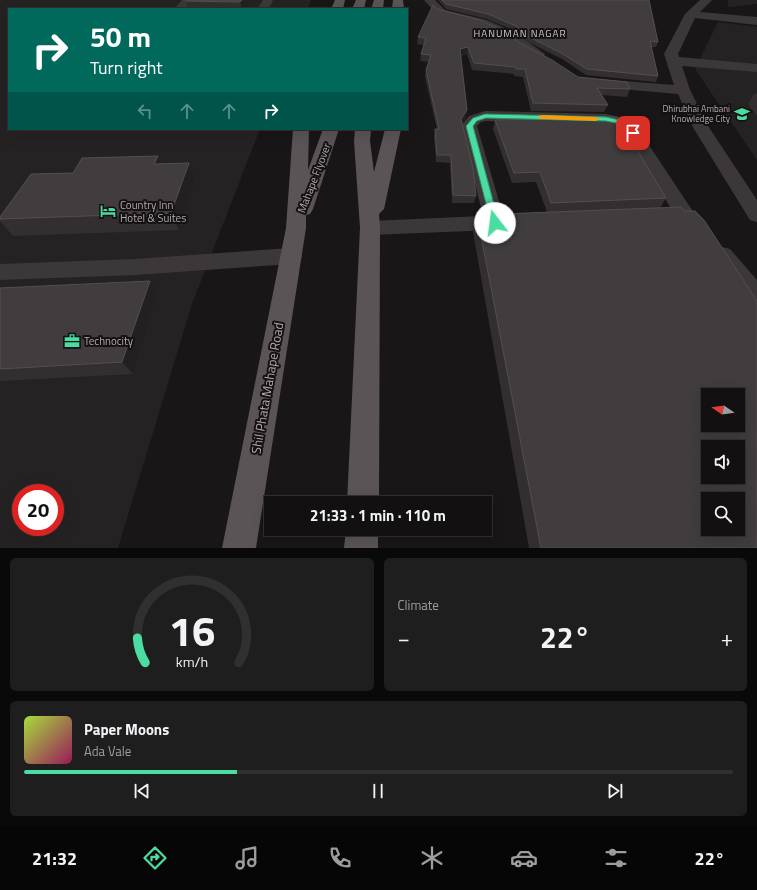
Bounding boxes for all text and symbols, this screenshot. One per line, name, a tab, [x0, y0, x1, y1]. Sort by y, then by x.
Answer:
text: 50 m	[90, 15, 151, 58]
icon: right	[24, 24, 76, 76]
district label: HANUMAN NAGAR	[473, 26, 567, 41]
text: Turn right	[90, 54, 163, 81]
icon: left	[134, 100, 156, 122]
icon: ahead	[176, 100, 198, 122]
icon: ahead	[218, 100, 240, 122]
icon: right	[260, 100, 282, 122]
place label: Dhirubhai Ambani Knowledge City	[663, 102, 731, 125]
school or university icon: Dhirubhai Ambani Knowledge City	[733, 105, 751, 123]
pin	[616, 116, 650, 150]
icon: arrive	[622, 122, 644, 144]
street label: Mahape Flyover	[293, 141, 335, 215]
place label: Country Inn Hotel & Suites	[120, 197, 186, 226]
hotel icon: Country Inn Hotel & Suites	[99, 202, 117, 220]
position arrow	[474, 202, 516, 244]
street label: Shil Phata Mahape Road	[246, 321, 288, 455]
office icon: Technocity	[63, 332, 81, 350]
place label: Technocity	[84, 333, 134, 349]
north arrow	[701, 388, 745, 432]
map controls	[701, 388, 745, 536]
button: sound	[701, 440, 745, 484]
speed limit sign: 20	[12, 484, 64, 536]
button: search	[701, 492, 745, 536]
text: 21:33 · 1 min · 110 m	[310, 504, 446, 527]
text: Climate	[398, 595, 439, 615]
text: 16	[168, 598, 215, 661]
text: 22°	[540, 614, 590, 660]
text: −	[398, 621, 410, 655]
text: +	[721, 621, 733, 655]
text: km/h	[176, 650, 208, 672]
text: Paper Moons	[84, 718, 169, 741]
text: Ada Vale	[84, 741, 131, 761]
icon: previous	[131, 780, 153, 802]
icon: pause	[367, 780, 389, 802]
icon: next	[604, 780, 626, 802]
icon: directions	[141, 844, 169, 872]
icon: music	[233, 844, 261, 872]
icon: phone	[326, 844, 354, 872]
icon: climate	[418, 844, 446, 872]
icon: car	[510, 844, 538, 872]
icon: filters	[602, 844, 630, 872]
text: 21:32	[32, 845, 77, 872]
text: 22°	[695, 845, 725, 872]

